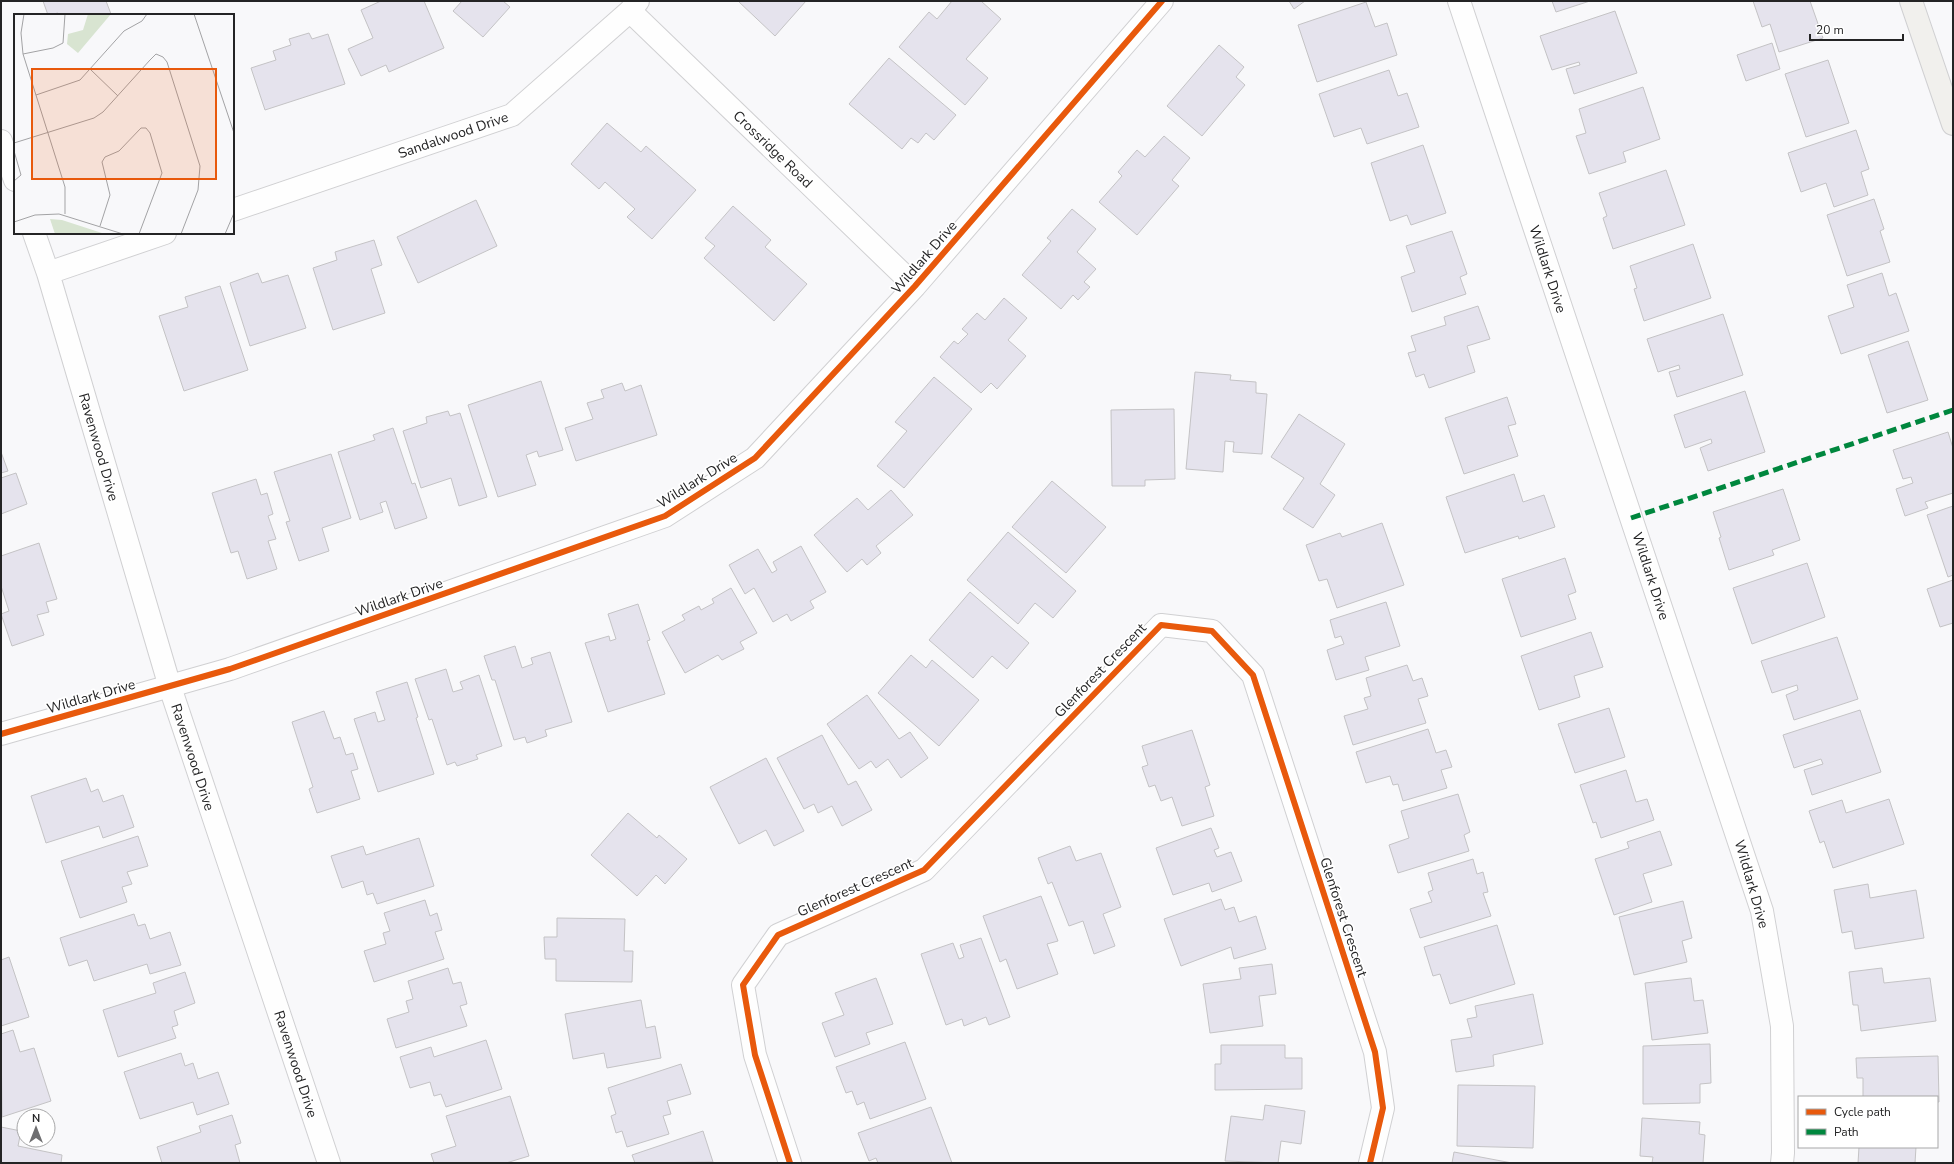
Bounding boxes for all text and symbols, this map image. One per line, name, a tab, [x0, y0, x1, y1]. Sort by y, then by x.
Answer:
inset map	[14, 14, 234, 234]
scale bar	[1810, 16, 1903, 42]
text: 20 m	[1816, 22, 1844, 38]
street label: Crossridge Road	[729, 106, 817, 192]
street label: Sandalwood Drive	[395, 108, 511, 163]
street label: Wildlark Drive	[887, 217, 961, 298]
street label: Wildlark Drive	[1524, 223, 1571, 315]
street label: Ravenwood Drive	[74, 391, 123, 503]
street label: Wildlark Drive	[654, 448, 741, 513]
street label: Wildlark Drive	[1627, 530, 1674, 622]
street label: Wildlark Drive	[353, 574, 445, 621]
street label: Glenforest Crescent	[1050, 619, 1151, 722]
street label: Wildlark Drive	[45, 675, 138, 718]
street label: Ravenwood Drive	[166, 701, 219, 813]
street label: Wildlark Drive	[1730, 838, 1773, 931]
street label: Glenforest Crescent	[794, 853, 916, 921]
street label: Glenforest Crescent	[1315, 855, 1372, 979]
street label: Ravenwood Drive	[269, 1008, 322, 1120]
legend	[1798, 1096, 1938, 1148]
text: Cycle path	[1834, 1104, 1891, 1120]
north arrow	[16, 1108, 56, 1148]
text: N	[32, 1111, 40, 1126]
text: Path	[1834, 1124, 1859, 1140]

